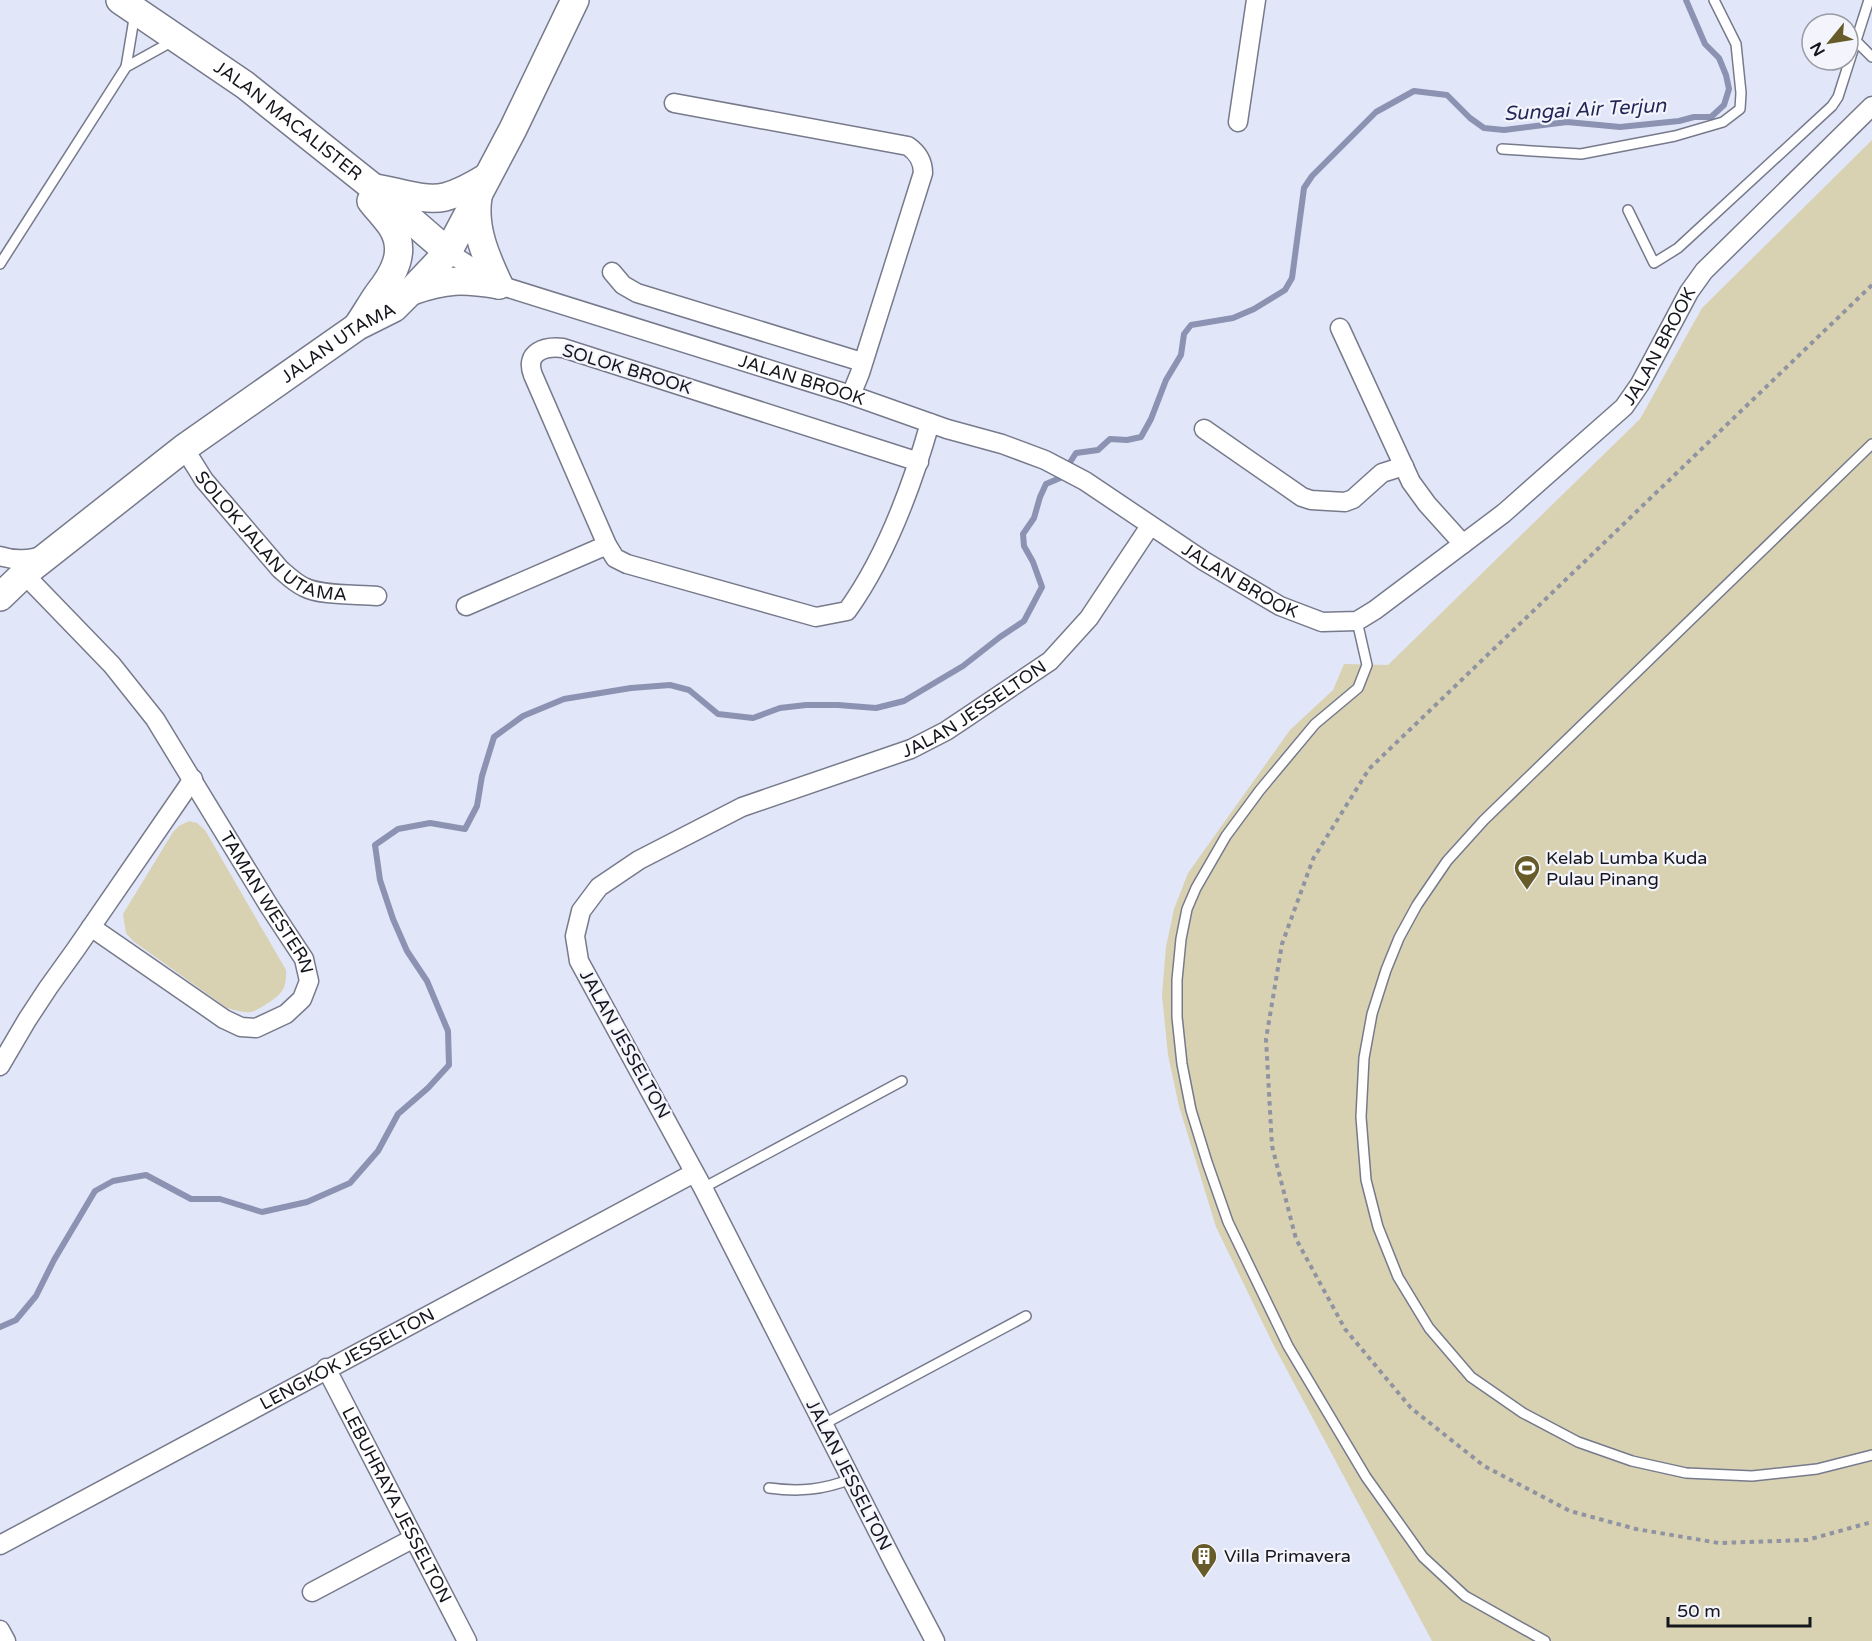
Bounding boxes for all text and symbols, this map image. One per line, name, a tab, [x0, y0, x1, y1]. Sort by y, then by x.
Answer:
north arrow	[1800, 12, 1860, 72]
text: N	[1806, 38, 1830, 60]
street label: JALAN MACALISTER	[210, 56, 367, 185]
water label: Sungai Air Terjun	[1503, 94, 1668, 126]
street label: JALAN BROOK	[1618, 284, 1700, 409]
street label: JALAN UTAMA	[277, 298, 399, 388]
street label: SOLOK BROOK	[560, 339, 694, 399]
street label: JALAN BROOK	[736, 350, 868, 410]
street label: SOLOK JALAN UTAMA	[190, 467, 348, 606]
street label: JALAN BROOK	[1178, 538, 1301, 623]
street label: JALAN JESSELTON	[899, 656, 1051, 762]
street label: TAMAN WESTERN	[215, 828, 318, 976]
place label: Kelab Lumba Kuda Pulau Pinang	[1546, 847, 1707, 890]
sports icon: Kelab Lumba Kuda Pulau Pinang	[1512, 853, 1542, 891]
street label: JALAN JESSELTON	[575, 966, 675, 1122]
street label: LENGKOK JESSELTON	[256, 1303, 438, 1415]
street label: JALAN JESSELTON	[801, 1396, 897, 1554]
street label: LEBUHRAYA JESSELTON	[337, 1403, 456, 1607]
building icon: Villa Primavera	[1189, 1541, 1219, 1579]
place label: Villa Primavera	[1224, 1545, 1351, 1567]
scale bar	[1668, 1590, 1810, 1628]
text: 50 m	[1677, 1600, 1721, 1622]

